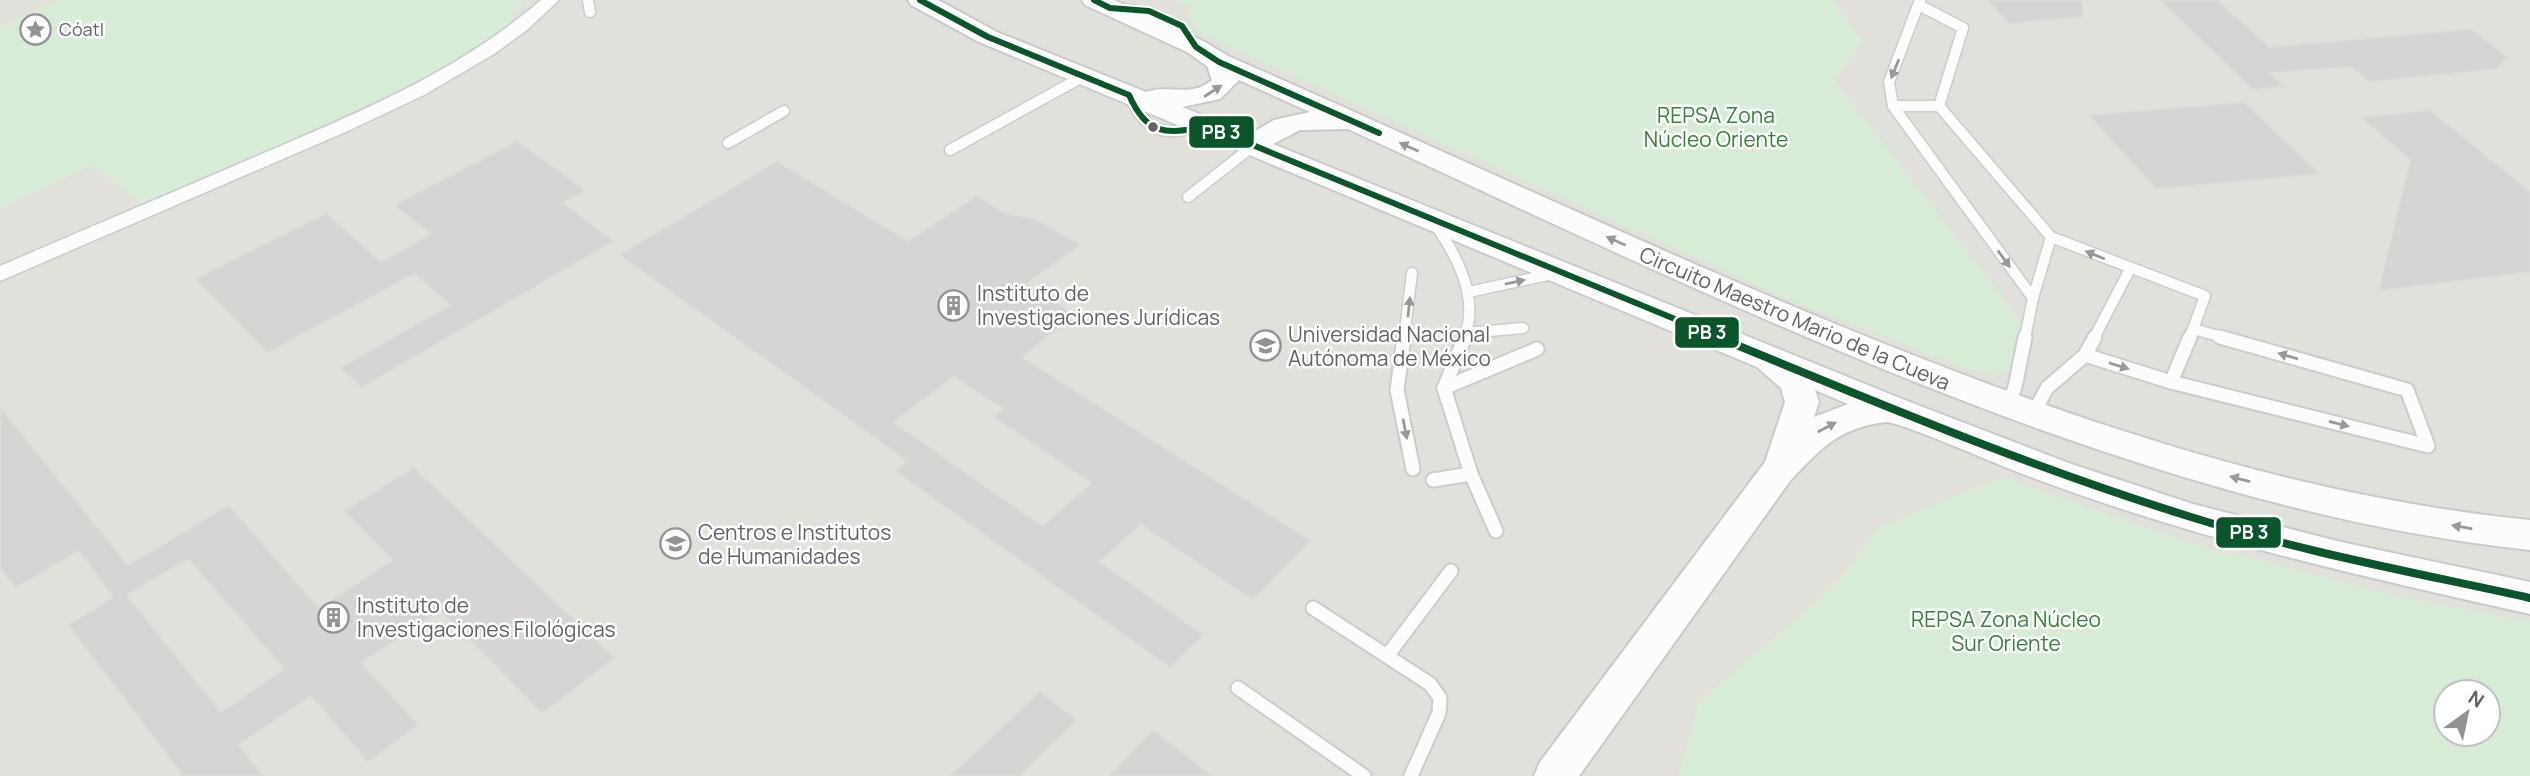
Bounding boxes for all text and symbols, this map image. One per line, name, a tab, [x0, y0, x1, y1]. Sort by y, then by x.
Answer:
place icon: Cóatl	[19, 12, 53, 46]
place label: Cóatl	[59, 17, 104, 41]
one-way arrow	[1889, 58, 1900, 79]
one-way arrow	[1203, 85, 1223, 98]
park label: REPSA Zona Núcleo Oriente	[1644, 101, 1788, 153]
line badge: PB 3	[1188, 115, 1255, 149]
text: PB 3	[1202, 119, 1240, 145]
unlabelled marker	[1146, 120, 1160, 134]
one-way arrow	[1399, 141, 1419, 153]
one-way arrow	[1606, 235, 1626, 247]
street label: Circuito Maestro Mario de la Cueva	[1635, 240, 1955, 396]
one-way arrow	[2084, 249, 2105, 260]
one-way arrow	[1997, 250, 2011, 268]
one-way arrow	[1504, 277, 1526, 288]
place label: Instituto de Investigaciones Jurídicas	[977, 279, 1220, 331]
building icon: Instituto de Investigaciones Jurídicas	[937, 288, 971, 322]
one-way arrow	[1403, 296, 1414, 318]
line badge: PB 3	[1674, 316, 1740, 349]
text: PB 3	[1688, 319, 1726, 345]
place label: Universidad Nacional Autónoma de México	[1288, 320, 1491, 372]
school or university icon: Universidad Nacional Autónoma de México	[1248, 329, 1282, 363]
one-way arrow	[2277, 350, 2299, 361]
one-way arrow	[2109, 361, 2130, 372]
one-way arrow	[1400, 418, 1411, 440]
one-way arrow	[2328, 419, 2350, 430]
one-way arrow	[1817, 421, 1837, 433]
one-way arrow	[2229, 473, 2251, 484]
line badge: PB 3	[2215, 516, 2282, 549]
place label: Centros e Institutos de Humanidades	[698, 518, 891, 570]
text: PB 3	[2230, 519, 2268, 545]
one-way arrow	[2451, 521, 2473, 532]
school or university icon: Centros e Institutos de Humanidades	[658, 527, 692, 561]
place label: Instituto de Investigaciones Filológicas	[357, 591, 616, 643]
building icon: Instituto de Investigaciones Filológicas	[317, 600, 351, 634]
park label: REPSA Zona Núcleo Sur Oriente	[1911, 605, 2101, 657]
north arrow	[2432, 678, 2502, 748]
text: N	[2463, 684, 2489, 713]

